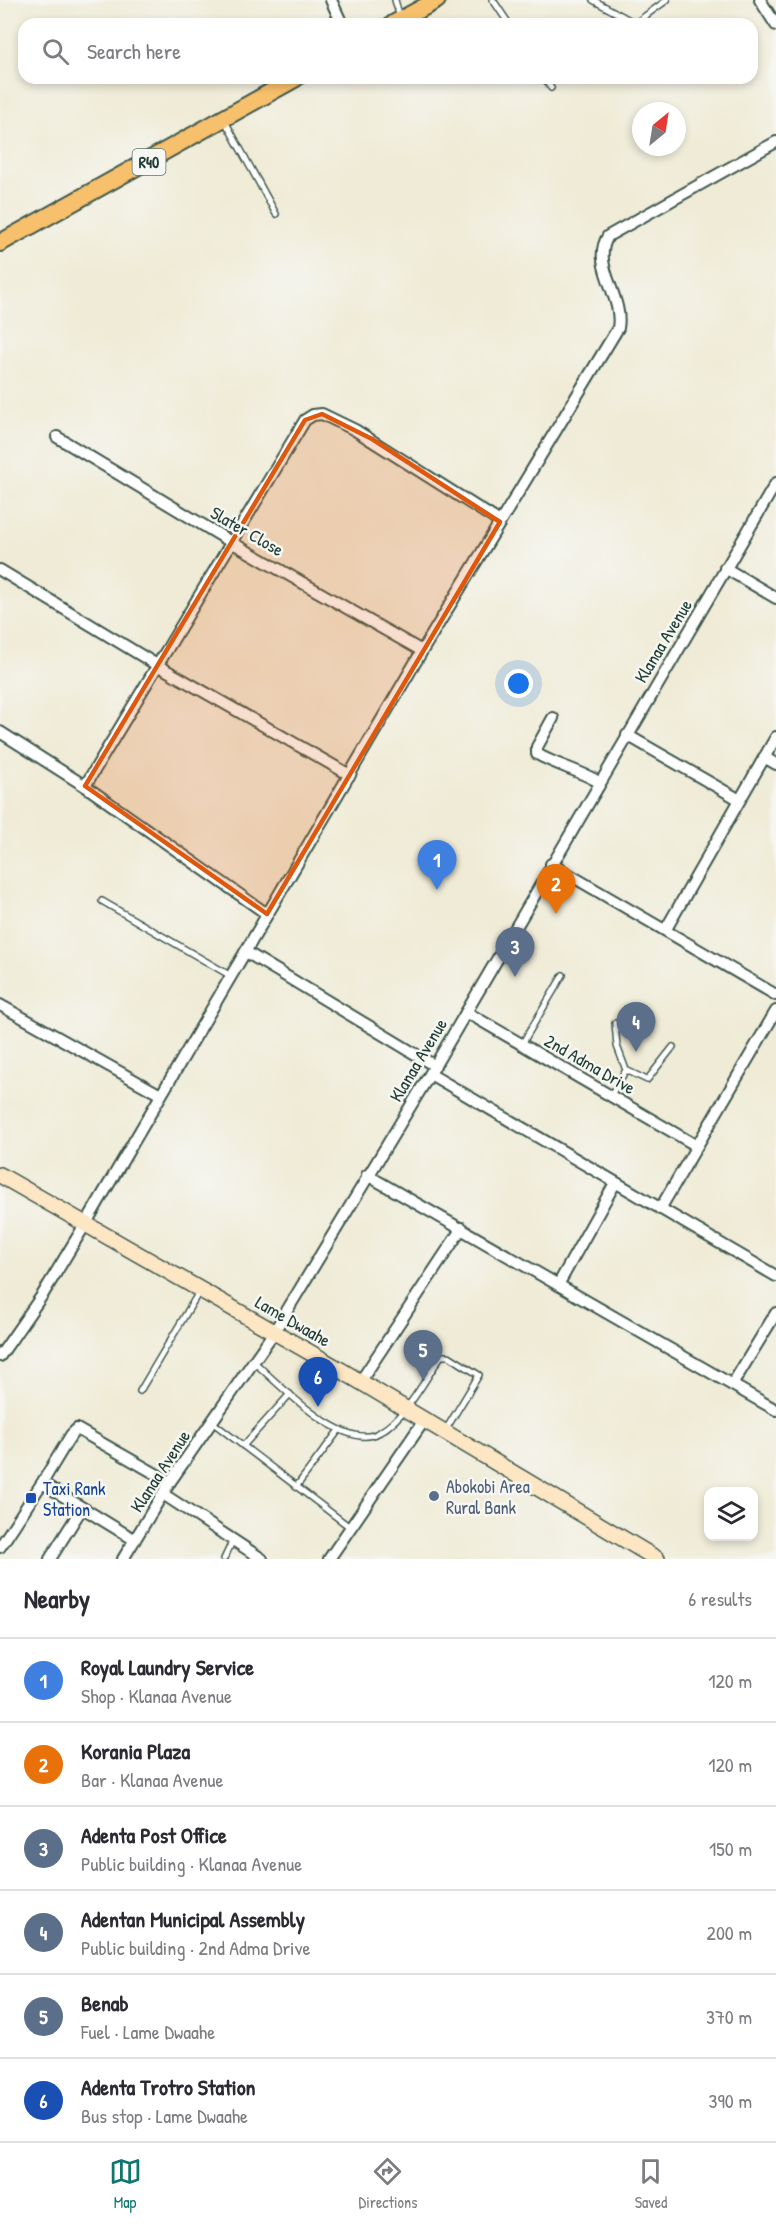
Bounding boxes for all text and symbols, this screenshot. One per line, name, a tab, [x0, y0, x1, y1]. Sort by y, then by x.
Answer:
search box	[18, 18, 758, 84]
icon: search	[39, 35, 72, 68]
text: Search here	[87, 36, 181, 66]
north arrow	[632, 102, 686, 156]
road number: R40	[132, 149, 166, 175]
street label: Slater Close	[206, 500, 288, 562]
street label: Klanaa Avenue	[628, 595, 698, 687]
your location	[504, 669, 533, 698]
pin: 1	[418, 840, 456, 890]
pin: 2	[536, 864, 576, 914]
pin: 3	[496, 928, 534, 977]
pin: 4	[616, 1002, 656, 1052]
street label: Klanaa Avenue	[383, 1014, 453, 1106]
street label: 2nd Adma Drive	[540, 1028, 640, 1100]
street label: Lame Dwaahe	[251, 1289, 335, 1353]
pin: 5	[404, 1330, 442, 1380]
pin: 6	[298, 1358, 338, 1407]
street label: Klanaa Avenue	[124, 1425, 196, 1517]
place label: Abokobi Area Rural Bank	[446, 1474, 530, 1520]
place label: Taxi Rank Station	[43, 1476, 106, 1522]
map controls	[704, 1487, 758, 1541]
button: layers	[704, 1487, 758, 1541]
marker: Abokobi Area Rural Bank	[427, 1489, 441, 1503]
marker: Taxi Rank Station	[24, 1491, 38, 1505]
text: Nearby	[24, 1581, 90, 1616]
text: 6 results	[688, 1585, 752, 1612]
text: Royal Laundry Service	[81, 1652, 254, 1682]
text: 1	[40, 1667, 47, 1694]
text: 120 m	[708, 1667, 752, 1694]
text: Shop · Klanaa Avenue	[81, 1682, 232, 1709]
text: Korania Plaza	[81, 1736, 190, 1766]
text: 2	[39, 1751, 48, 1778]
text: 120 m	[708, 1751, 752, 1778]
text: Bar · Klanaa Avenue	[81, 1766, 224, 1793]
text: Adenta Post Office	[81, 1820, 227, 1850]
text: 3	[39, 1835, 48, 1862]
text: 150 m	[709, 1835, 752, 1862]
text: Public building · Klanaa Avenue	[81, 1850, 302, 1877]
text: Adentan Municipal Assembly	[81, 1904, 305, 1934]
text: 4	[40, 1919, 47, 1946]
text: 200 m	[707, 1919, 752, 1946]
text: Public building · 2nd Adma Drive	[81, 1934, 311, 1961]
text: Benab	[81, 1988, 129, 2018]
text: 5	[39, 2003, 48, 2030]
text: 370 m	[706, 2003, 752, 2030]
text: Fuel · Lame Dwaahe	[81, 2018, 215, 2045]
text: Adenta Trotro Station	[81, 2072, 255, 2102]
text: 6	[40, 2087, 47, 2114]
text: 390 m	[709, 2087, 752, 2114]
text: Bus stop · Lame Dwaahe	[81, 2102, 248, 2129]
tab: Map	[109, 2155, 142, 2213]
tab: Directions	[359, 2155, 417, 2213]
tab: Saved	[634, 2155, 667, 2213]

